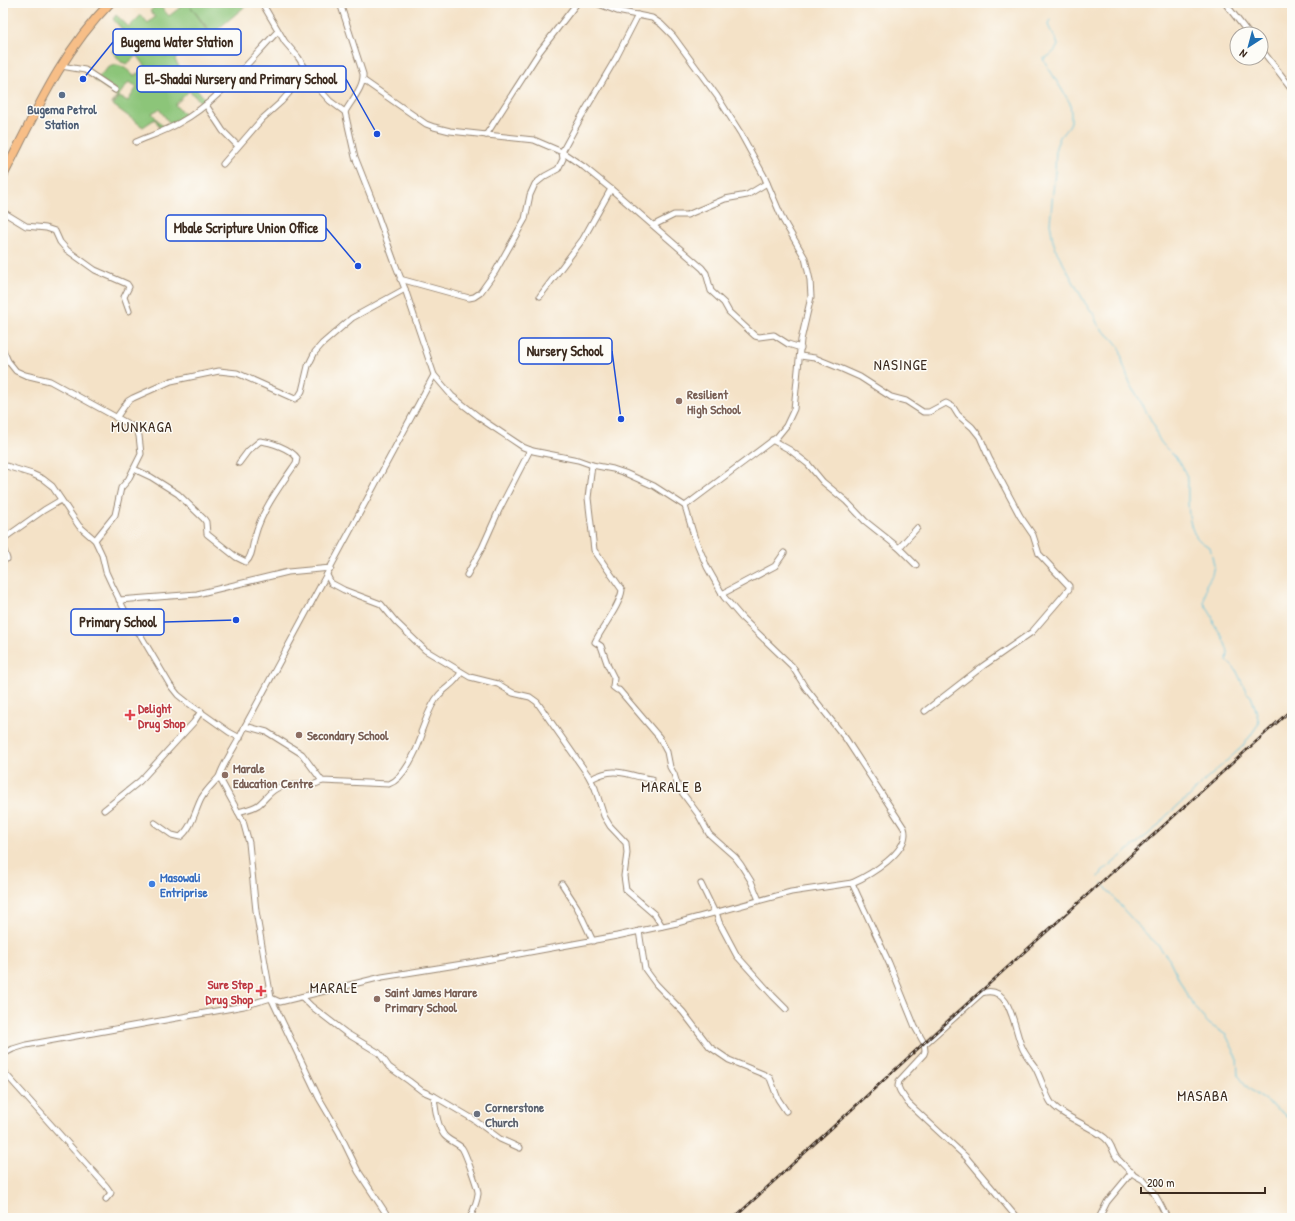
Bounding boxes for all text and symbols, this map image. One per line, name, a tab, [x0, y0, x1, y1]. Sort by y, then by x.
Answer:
north arrow	[1229, 26, 1269, 66]
callout: Bugema Water Station	[113, 29, 241, 55]
text: Bugema Water Station	[121, 32, 233, 53]
text: N	[1237, 47, 1250, 61]
callout: El-Shadai Nursery and Primary School	[137, 66, 346, 92]
text: El-Shadai Nursery and Primary School	[145, 69, 338, 90]
marker: Bugema Petrol Station	[57, 90, 67, 100]
place label: Bugema Petrol Station	[27, 100, 97, 133]
callout: Mbale Scripture Union Office	[166, 215, 326, 241]
text: Mbale Scripture Union Office	[174, 218, 319, 239]
callout: Nursery School	[519, 338, 612, 364]
text: Nursery School	[527, 341, 604, 362]
district label: NASINGE	[874, 354, 928, 375]
place label: Resilient High School	[687, 385, 741, 419]
marker: Resilient High School	[674, 396, 684, 406]
district label: MUNKAGA	[111, 416, 173, 437]
callout: Primary School	[71, 609, 164, 635]
text: Primary School	[79, 612, 157, 633]
place label: Delight Drug Shop	[138, 699, 186, 733]
marker: Delight Drug Shop	[125, 710, 135, 720]
place label: Secondary School	[307, 726, 389, 745]
marker: Secondary School	[294, 730, 304, 740]
place label: Marale Education Centre	[233, 759, 314, 792]
marker: Marale Education Centre	[220, 770, 230, 780]
district label: MARALE B	[641, 776, 703, 797]
place label: Masowali Entriprise	[160, 868, 208, 902]
marker: Masowali Entriprise	[147, 879, 157, 889]
place label: Sure Step Drug Shop	[206, 975, 253, 1009]
district label: MARALE	[310, 977, 358, 998]
place label: Saint James Marare Primary School	[385, 983, 478, 1017]
marker: Sure Step Drug Shop	[256, 986, 266, 996]
marker: Saint James Marare Primary School	[372, 994, 382, 1004]
district label: MASABA	[1177, 1085, 1229, 1106]
place label: Cornerstone Church	[485, 1098, 545, 1131]
marker: Cornerstone Church	[472, 1109, 482, 1119]
scale bar	[1141, 1169, 1265, 1195]
text: 200 m	[1147, 1174, 1174, 1191]

